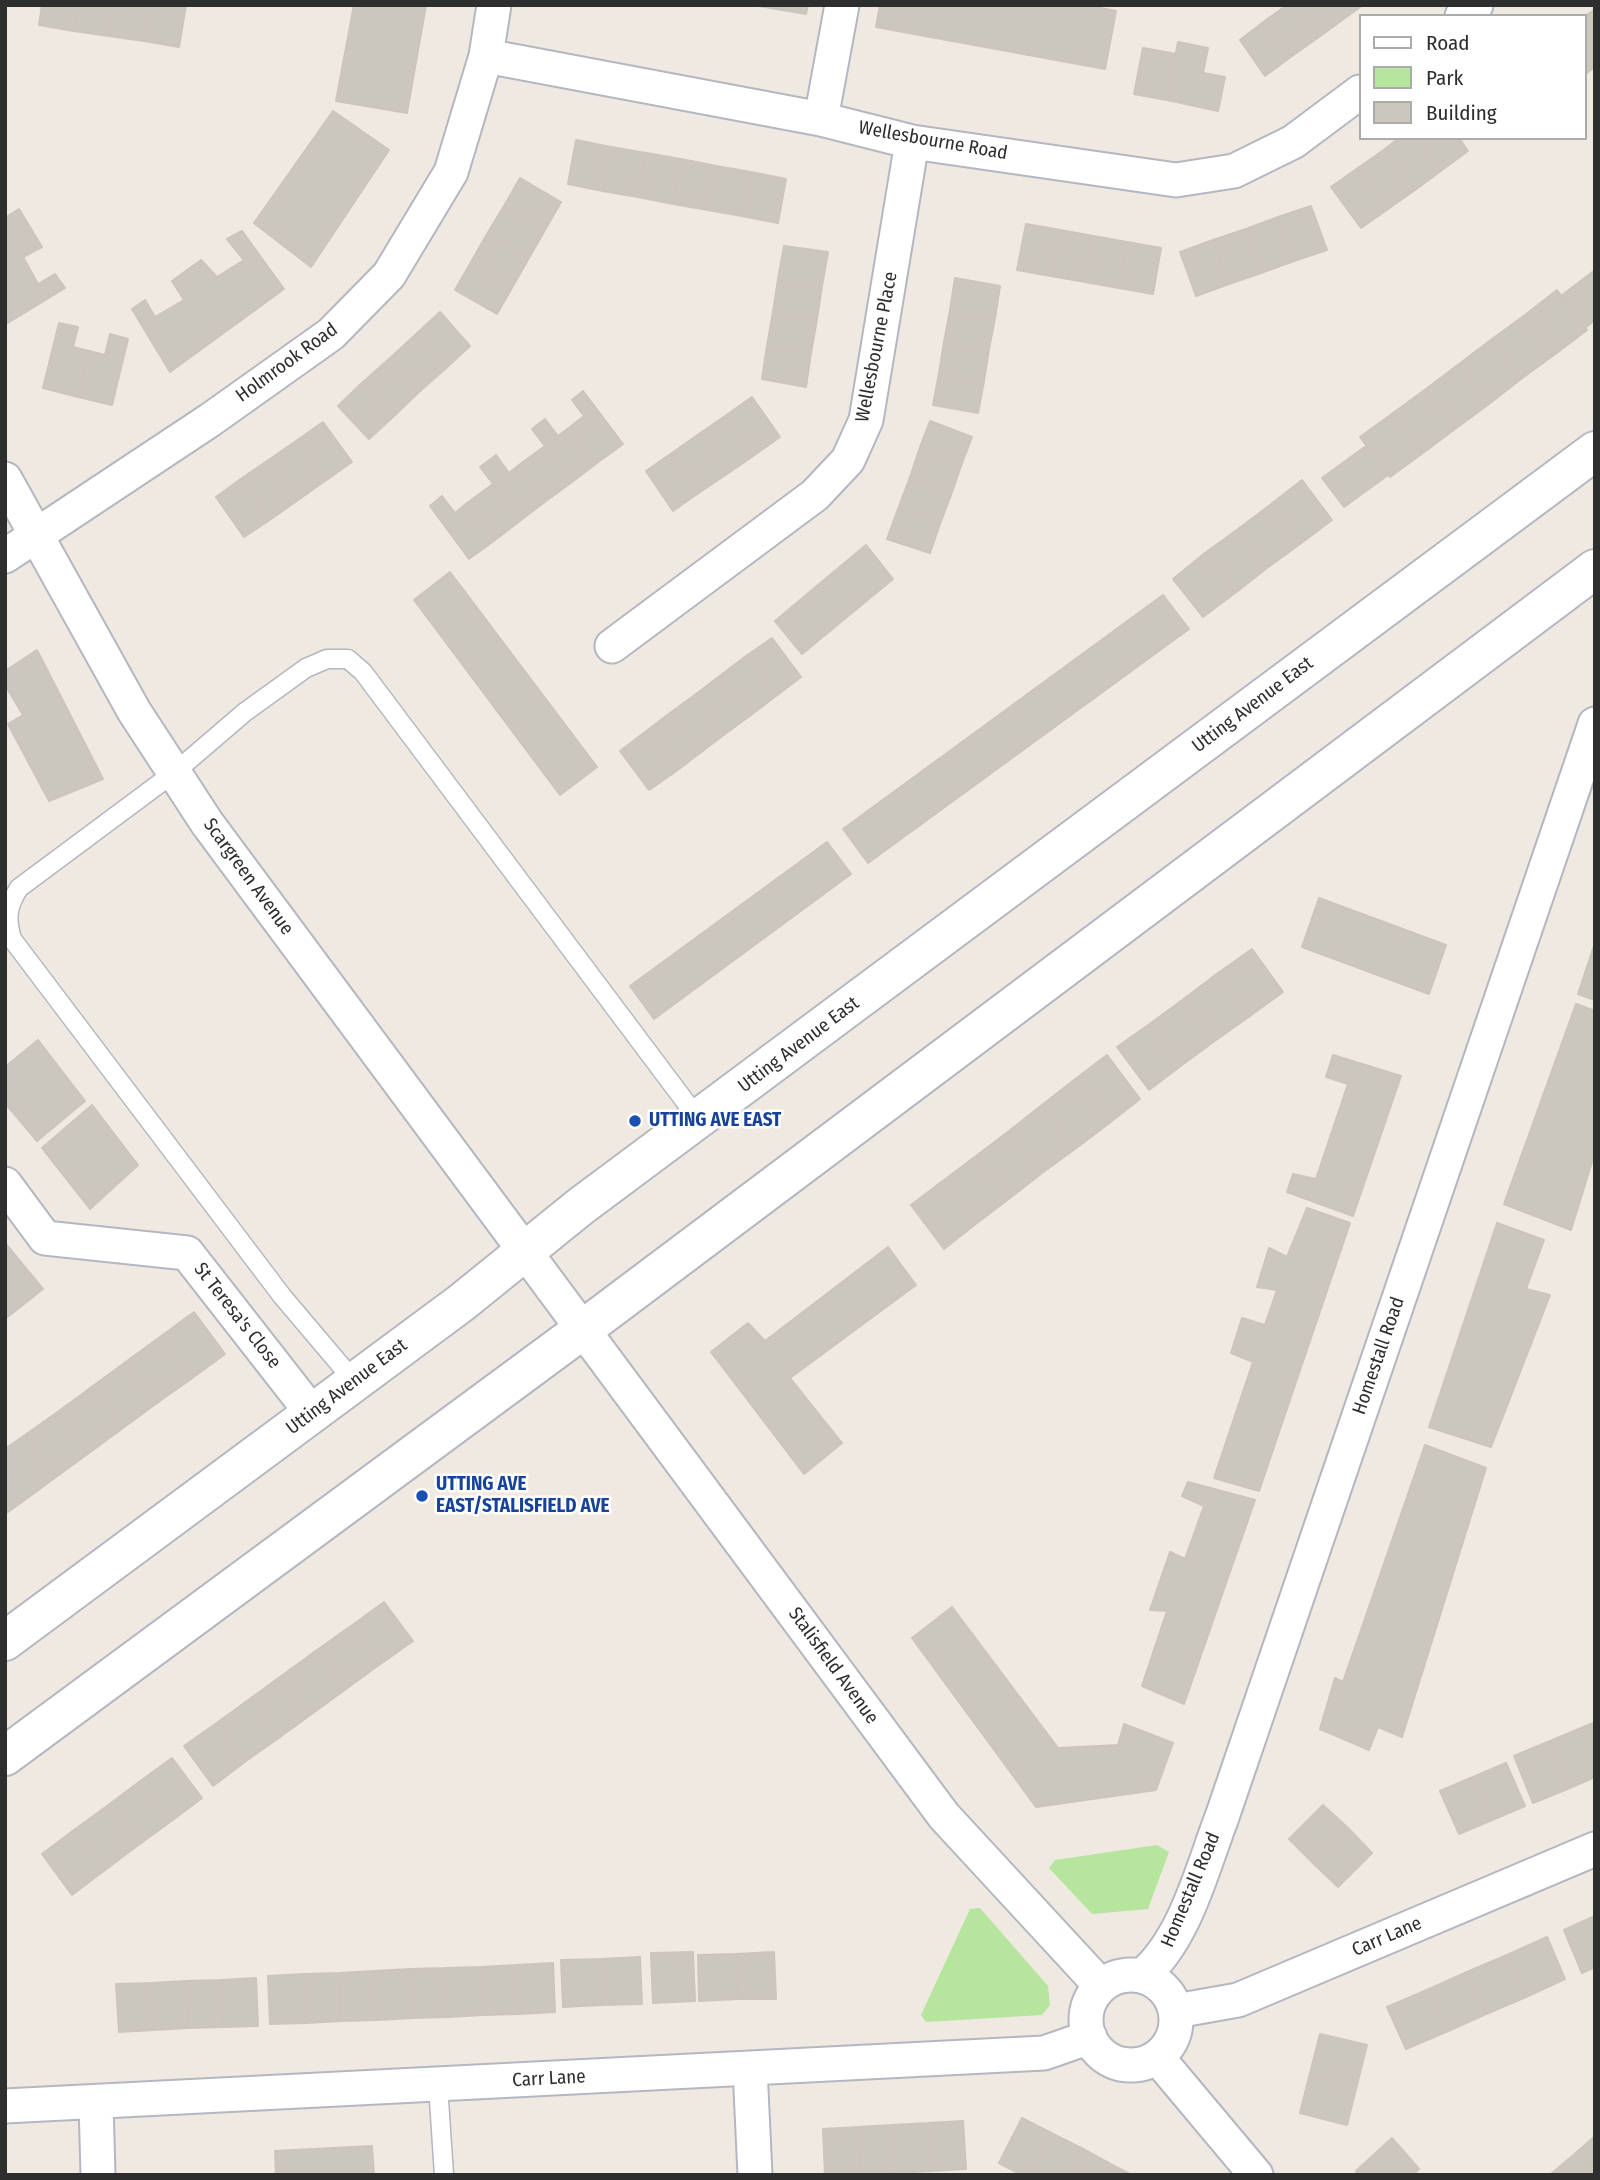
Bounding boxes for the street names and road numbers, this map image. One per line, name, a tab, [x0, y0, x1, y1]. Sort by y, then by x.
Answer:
street label: Wellesbourne Road	[857, 117, 1009, 165]
street label: Wellesbourne Place	[851, 270, 903, 424]
street label: Holmrook Road	[232, 319, 342, 407]
street label: Utting Avenue East	[1188, 652, 1318, 758]
street label: Scargreen Avenue	[198, 814, 298, 940]
street label: Utting Avenue East	[734, 992, 864, 1098]
street label: St Teresa's Close	[189, 1259, 285, 1373]
street label: Homestall Road	[1348, 1294, 1410, 1418]
street label: Utting Avenue East	[282, 1334, 412, 1440]
street label: Stalisfield Avenue	[783, 1603, 883, 1729]
street label: Homestall Road	[1157, 1829, 1225, 1951]
street label: Carr Lane	[1349, 1912, 1425, 1962]
street label: Carr Lane	[512, 2066, 586, 2092]

